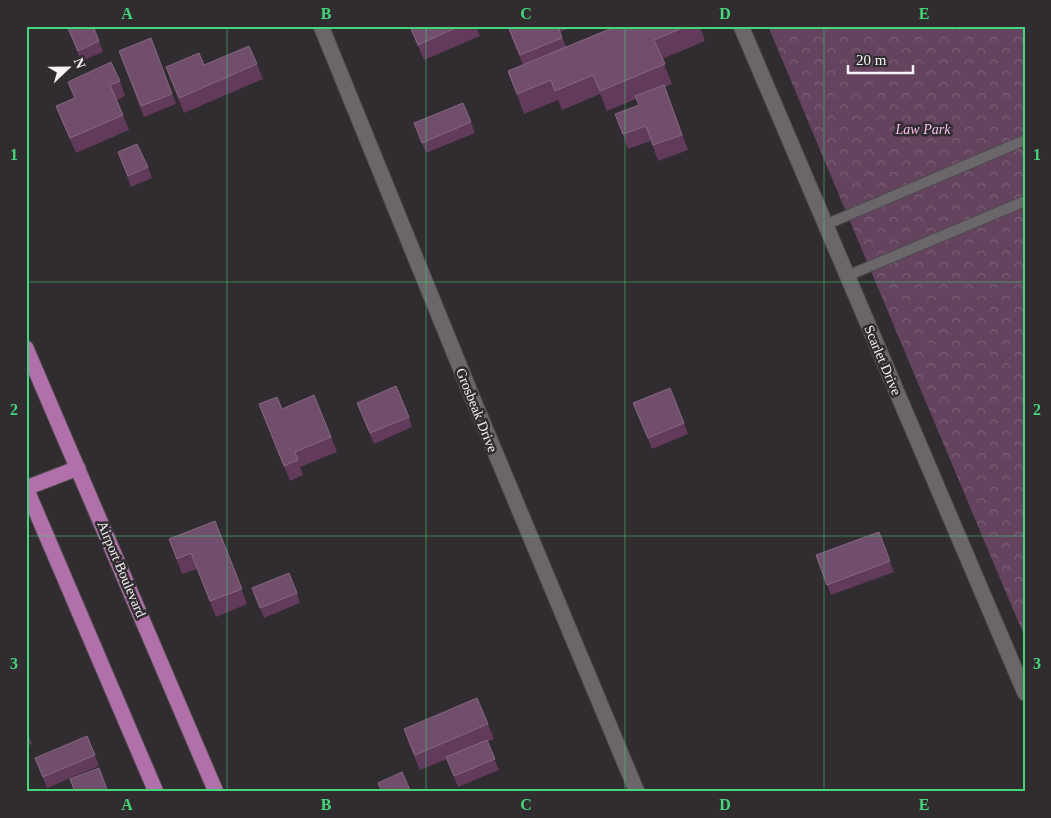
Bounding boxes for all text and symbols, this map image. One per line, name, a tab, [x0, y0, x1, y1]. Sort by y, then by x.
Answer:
text: A	[121, 5, 133, 22]
text: B	[321, 5, 332, 22]
text: C	[520, 5, 532, 22]
text: D	[719, 5, 731, 22]
text: E	[919, 5, 929, 22]
north arrow	[42, 42, 92, 92]
scale bar	[848, 42, 914, 74]
text: 20 m	[856, 52, 887, 68]
text: N	[71, 56, 88, 71]
park label: Law Park	[895, 122, 951, 137]
text: 1	[10, 146, 18, 163]
text: 1	[1033, 146, 1041, 163]
street label: Scarlet Drive	[861, 323, 904, 397]
street label: Grosbeak Drive	[453, 366, 500, 454]
text: 2	[10, 401, 18, 418]
text: 2	[1033, 401, 1041, 418]
street label: Airport Boulevard	[95, 519, 149, 620]
text: 3	[10, 655, 18, 672]
text: 3	[1033, 655, 1041, 672]
text: A	[121, 796, 133, 813]
text: B	[321, 796, 332, 813]
text: C	[520, 796, 532, 813]
text: D	[719, 796, 731, 813]
text: E	[919, 796, 929, 813]

